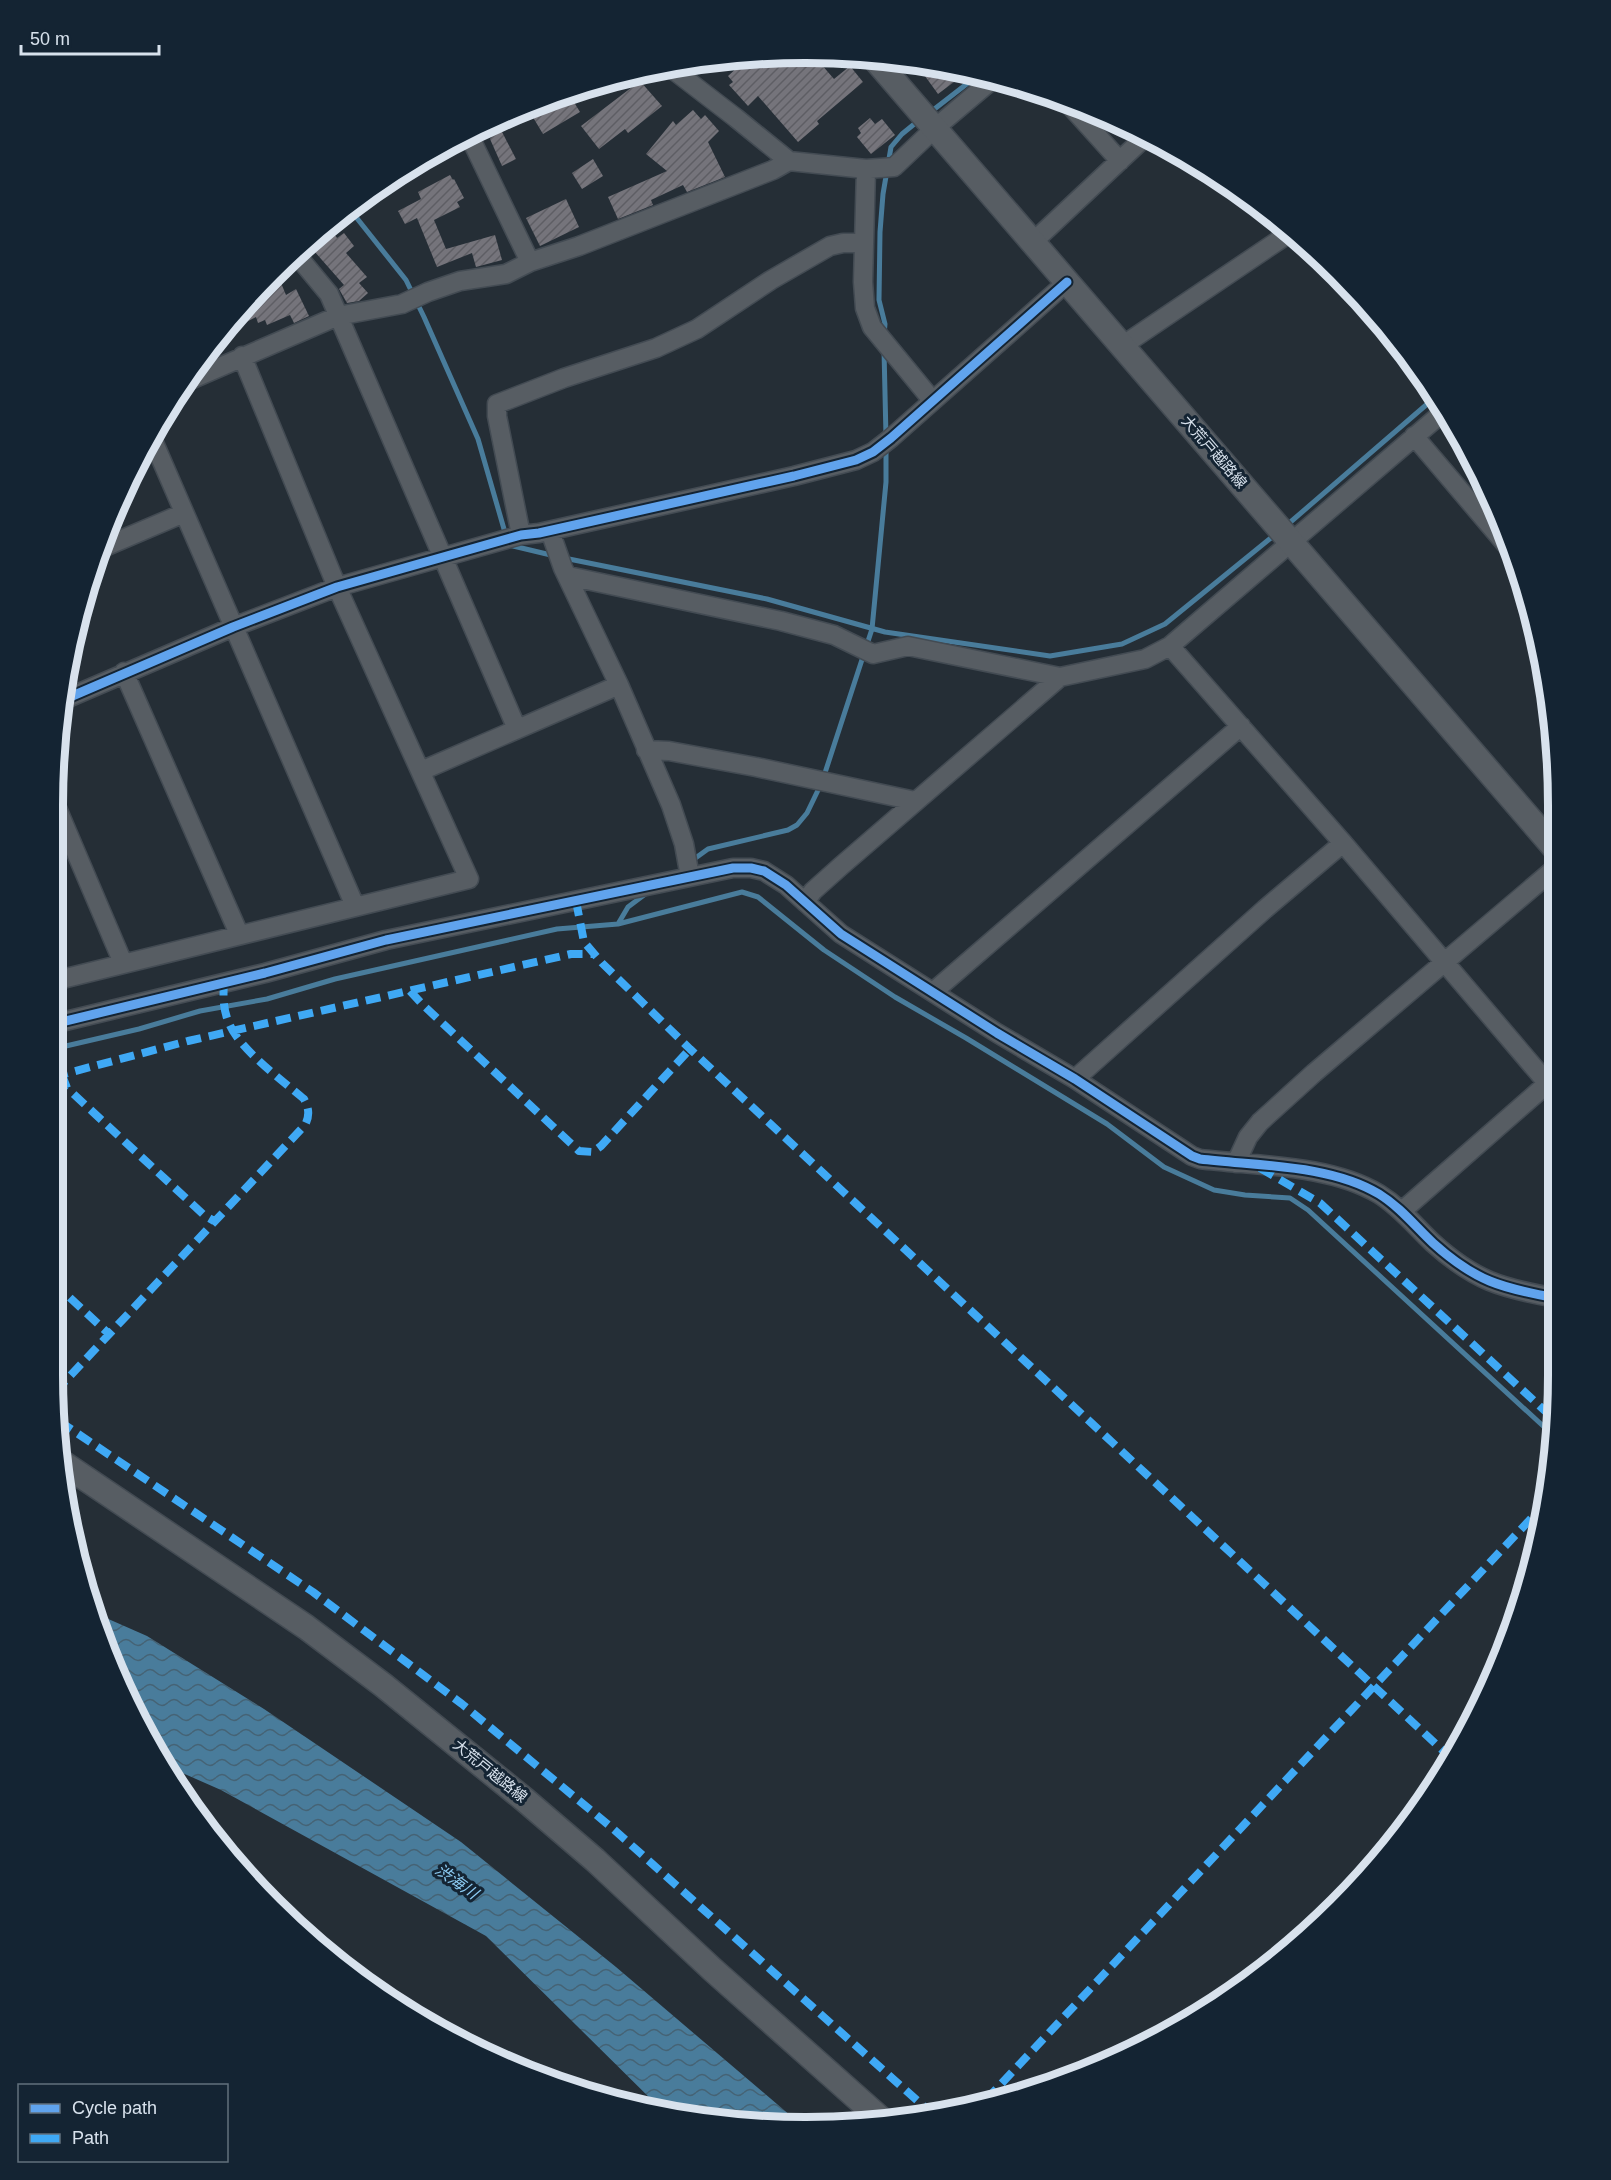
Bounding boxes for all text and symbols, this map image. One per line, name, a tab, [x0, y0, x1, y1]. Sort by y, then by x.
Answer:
scale bar	[21, 18, 159, 56]
text: 50 m	[30, 29, 70, 49]
street label: 大荒戸越路線	[1178, 412, 1250, 491]
street label: 大荒戸越路線	[450, 1736, 531, 1806]
water label: 渋海川	[432, 1861, 483, 1903]
legend	[18, 2084, 228, 2162]
text: Cycle path	[72, 2098, 157, 2118]
text: Path	[72, 2128, 109, 2148]

